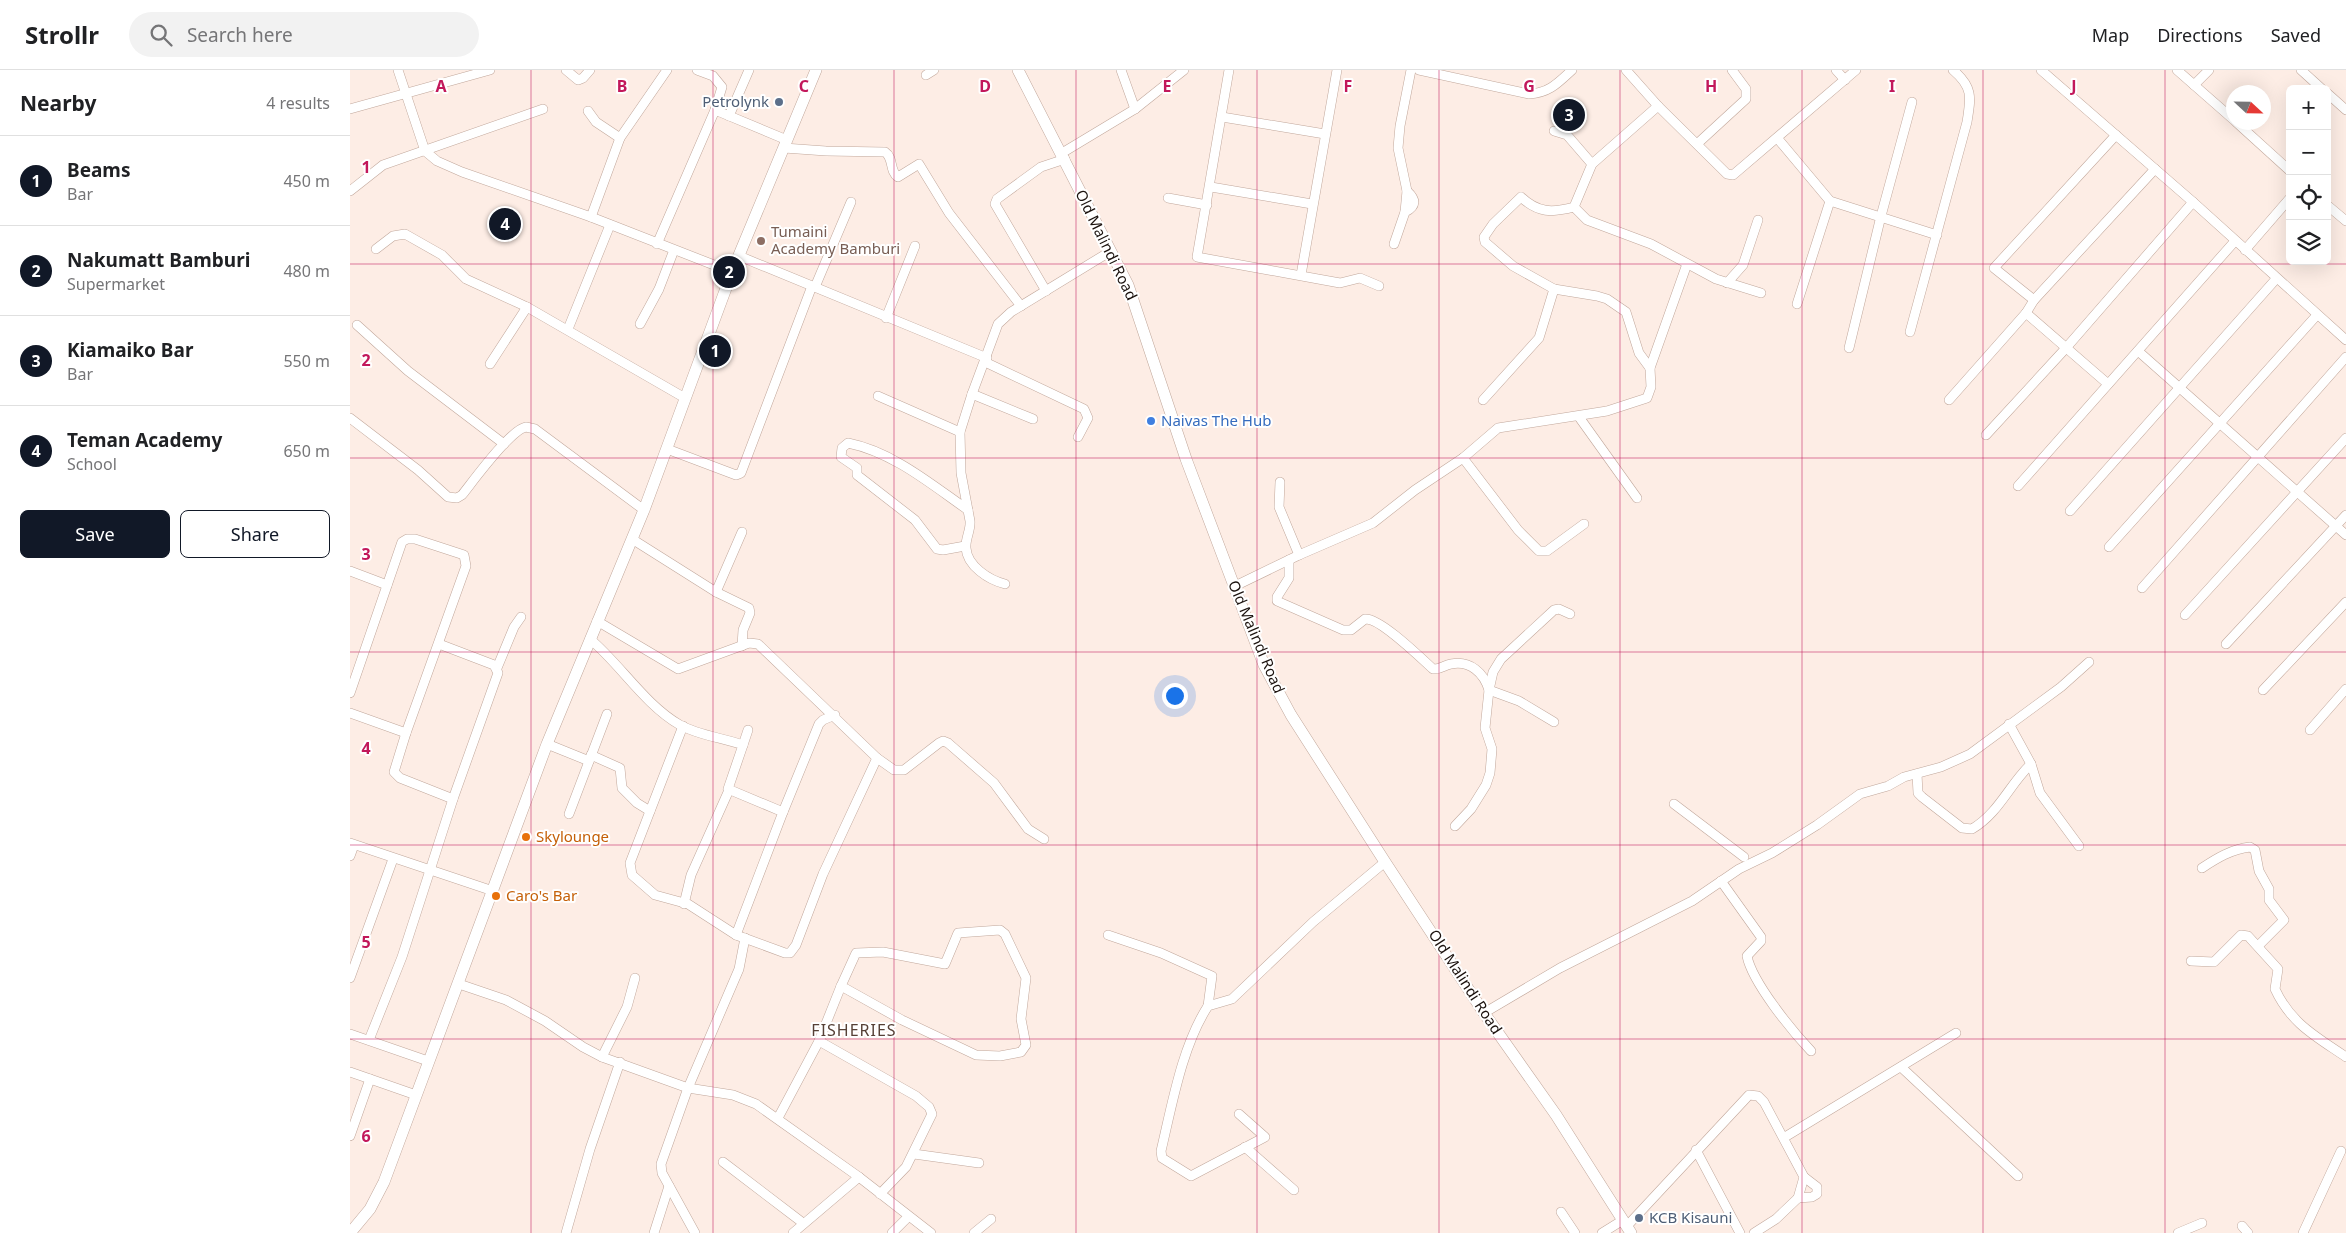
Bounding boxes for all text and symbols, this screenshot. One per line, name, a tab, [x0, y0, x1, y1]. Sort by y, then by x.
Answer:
search box	[129, 12, 479, 57]
text: Strollr	[25, 18, 99, 51]
icon: search	[147, 21, 175, 49]
text: Search here	[187, 22, 293, 48]
text: Map	[2092, 23, 2129, 47]
text: Directions	[2157, 23, 2243, 47]
text: Saved	[2271, 23, 2321, 47]
text: A	[435, 75, 447, 97]
text: B	[617, 75, 627, 97]
text: C	[799, 75, 809, 97]
text: D	[979, 75, 991, 97]
text: E	[1163, 75, 1172, 97]
text: F	[1344, 75, 1352, 97]
text: G	[1523, 75, 1535, 97]
text: H	[1705, 75, 1717, 97]
text: I	[1889, 75, 1895, 97]
text: J	[2069, 75, 2077, 97]
north arrow	[2226, 85, 2271, 130]
map controls	[2286, 85, 2331, 265]
button: +	[2286, 85, 2331, 130]
text: Nearby	[20, 89, 96, 117]
place label: Petrolynk	[702, 91, 769, 111]
text: 4 results	[266, 92, 330, 114]
marker: Petrolynk	[773, 96, 785, 108]
pin: 3	[1553, 96, 1585, 134]
button: −	[2286, 130, 2331, 175]
text: 1	[361, 156, 371, 178]
text: Beams	[67, 157, 130, 183]
text: 1	[31, 170, 41, 192]
text: 450 m	[283, 170, 330, 192]
button: locate	[2286, 175, 2331, 220]
text: Bar	[67, 183, 93, 205]
street label: Old Malindi Road	[1071, 186, 1142, 303]
pin: 4	[489, 205, 521, 243]
button: layers	[2286, 220, 2331, 265]
place label: Tumaini Academy Bamburi	[771, 221, 900, 258]
marker: Tumaini Academy Bamburi	[755, 235, 767, 247]
text: Nakumatt Bamburi	[67, 247, 250, 273]
pin: 2	[713, 253, 745, 291]
text: 2	[31, 260, 41, 282]
text: 480 m	[283, 260, 330, 282]
text: Supermarket	[67, 273, 165, 295]
pin: 1	[699, 332, 731, 370]
text: Kiamaiko Bar	[67, 337, 193, 363]
text: 2	[361, 349, 371, 371]
text: 3	[31, 350, 41, 372]
text: 550 m	[283, 350, 330, 372]
text: Bar	[67, 363, 93, 385]
place label: Naivas The Hub	[1161, 410, 1271, 430]
marker: Naivas The Hub	[1145, 415, 1157, 427]
text: Teman Academy	[67, 427, 222, 453]
text: 4	[31, 440, 41, 462]
text: 650 m	[283, 440, 330, 462]
text: School	[67, 453, 117, 475]
button: Save	[20, 510, 170, 558]
button: Share	[180, 510, 330, 558]
text: 3	[361, 543, 371, 565]
street label: Old Malindi Road	[1224, 577, 1290, 696]
your location	[1162, 683, 1188, 709]
text: 4	[361, 737, 371, 759]
place label: Skylounge	[536, 826, 609, 846]
marker: Skylounge	[520, 831, 532, 843]
place label: Caro's Bar	[506, 885, 577, 905]
marker: Caro's Bar	[490, 890, 502, 902]
street label: Old Malindi Road	[1425, 925, 1507, 1038]
text: 5	[361, 931, 371, 953]
district label: FISHERIES	[811, 1019, 897, 1041]
text: 6	[361, 1125, 371, 1147]
place label: KCB Kisauni	[1649, 1207, 1732, 1227]
marker: KCB Kisauni	[1633, 1212, 1645, 1224]

